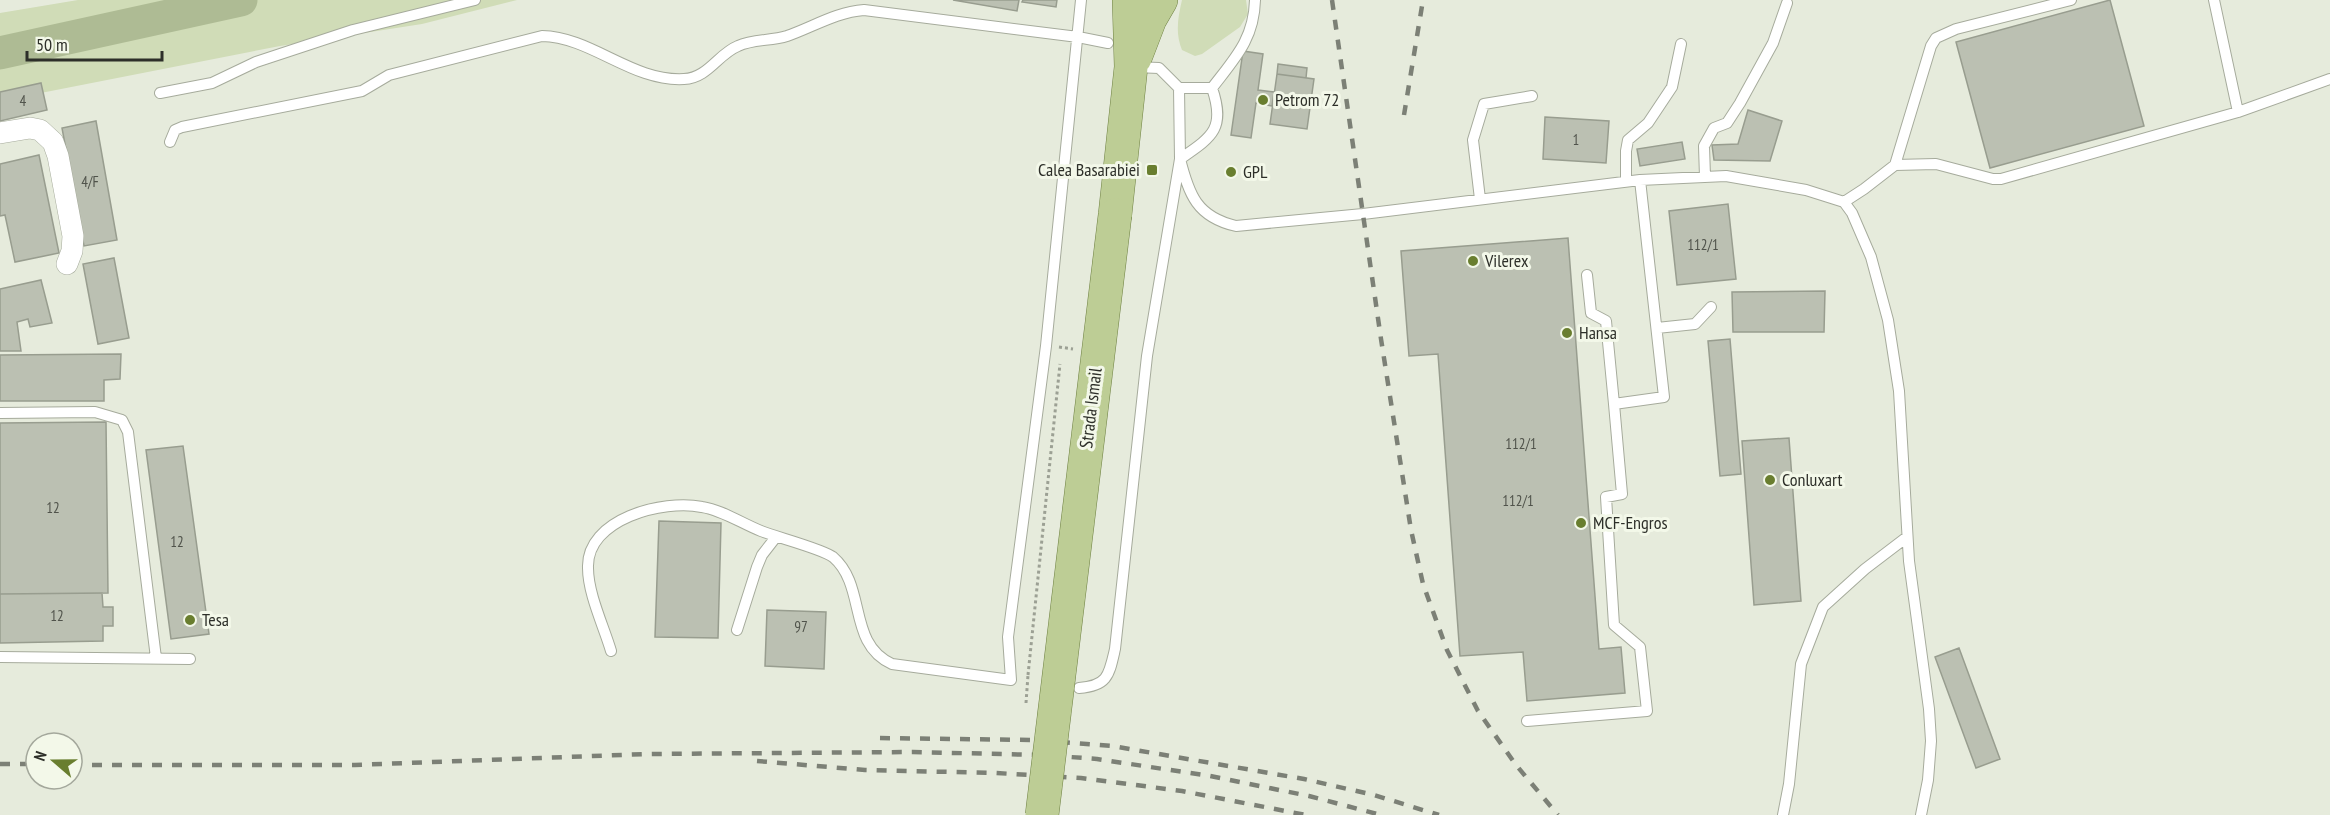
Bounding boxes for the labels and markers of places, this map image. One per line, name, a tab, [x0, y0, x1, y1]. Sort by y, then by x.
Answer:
place label: Petrom 72	[1275, 88, 1339, 111]
marker: Petrom 72	[1256, 93, 1270, 107]
place label: Calea Basarabiei	[1038, 158, 1140, 181]
place label: GPL	[1243, 160, 1268, 183]
marker: Calea Basarabiei	[1145, 163, 1159, 177]
marker: GPL	[1224, 165, 1238, 179]
place label: Vilerex	[1484, 249, 1529, 272]
marker: Vilerex	[1466, 254, 1480, 268]
place label: Hansa	[1579, 321, 1617, 344]
marker: Hansa	[1560, 326, 1574, 340]
place label: Conluxart	[1782, 468, 1842, 491]
marker: Conluxart	[1763, 473, 1777, 487]
place label: MCF-Engros	[1593, 511, 1668, 534]
marker: MCF-Engros	[1574, 516, 1588, 530]
place label: Tesa	[202, 608, 229, 631]
marker: Tesa	[183, 613, 197, 627]

